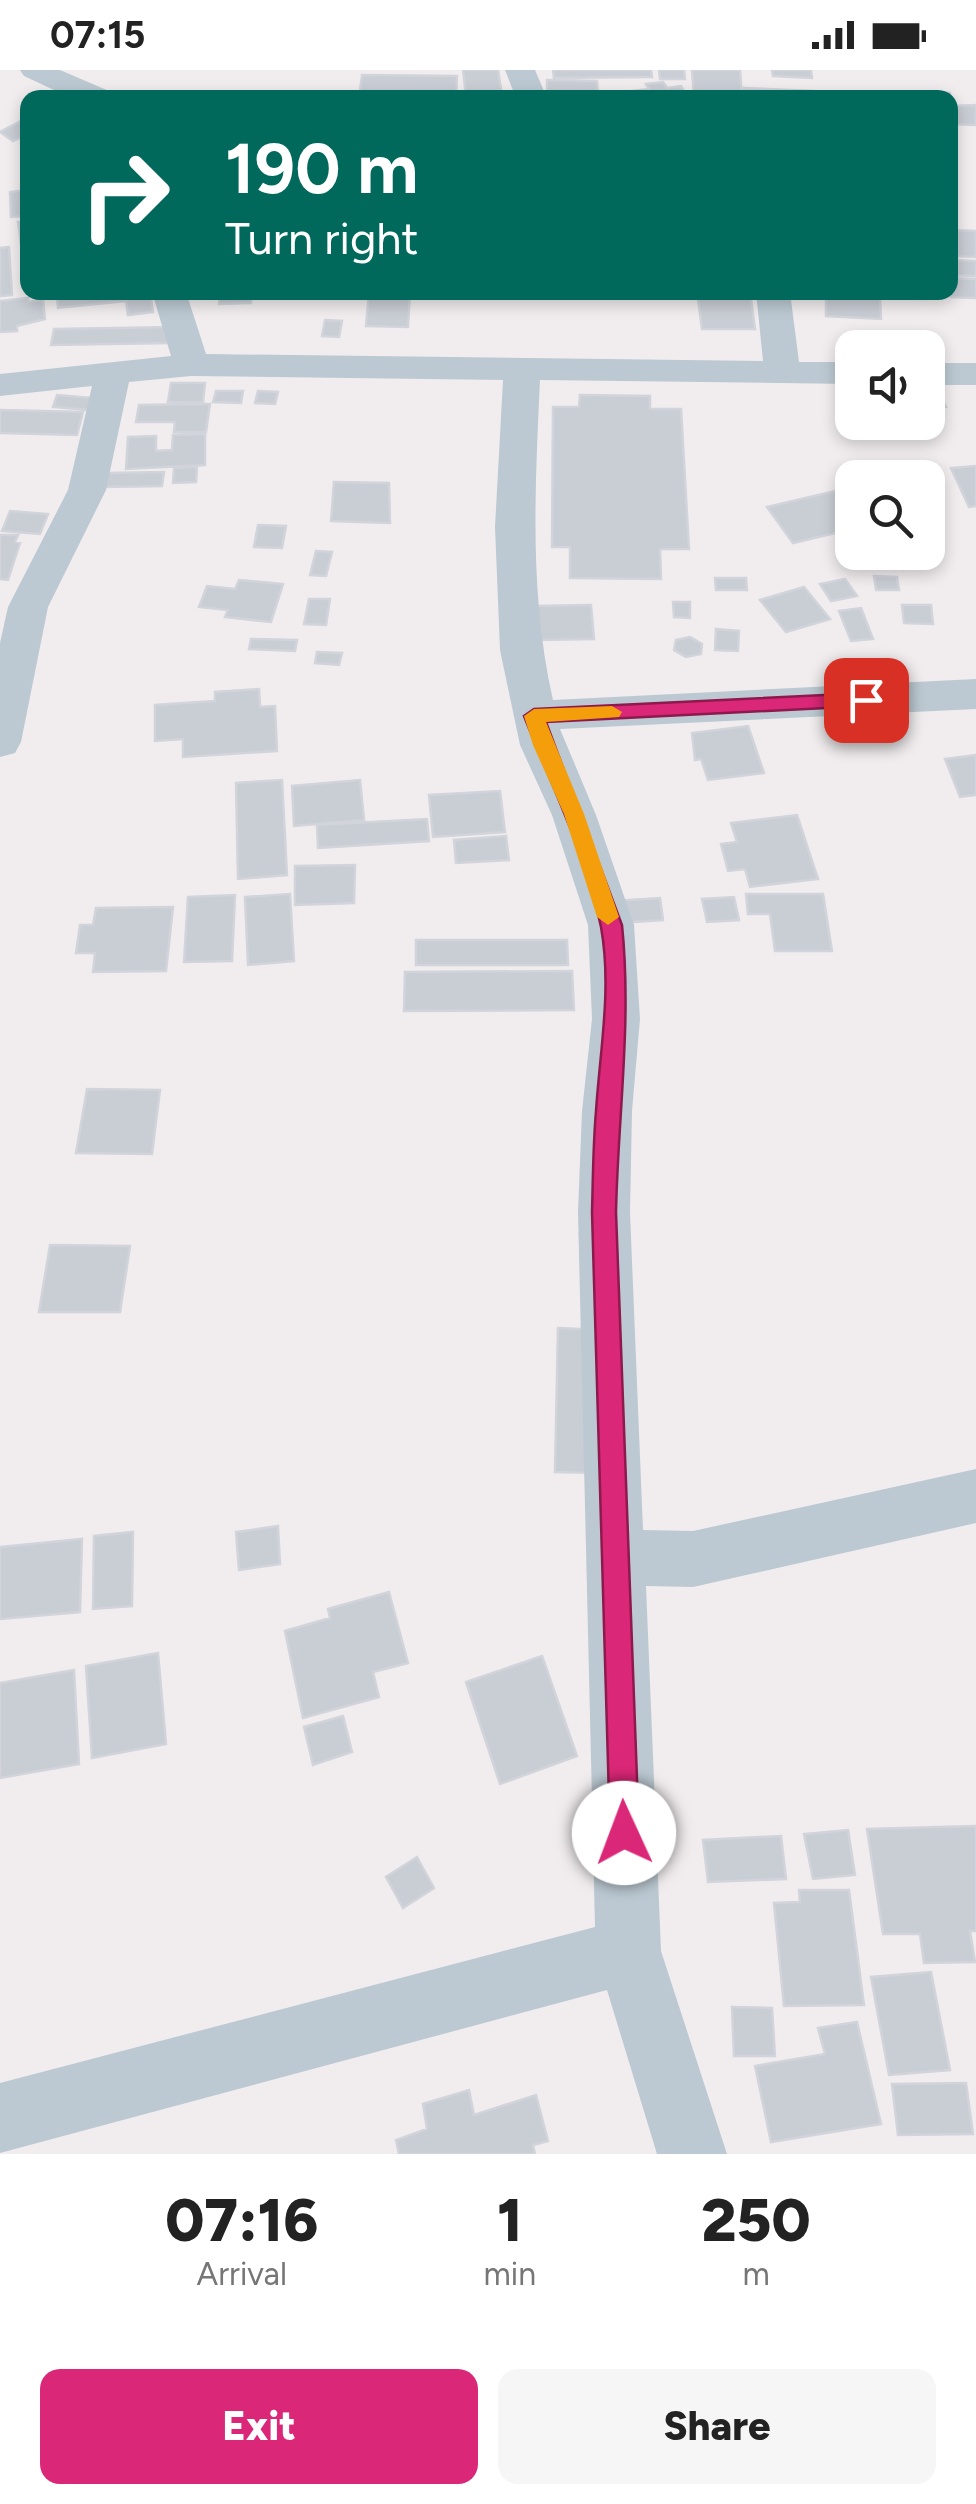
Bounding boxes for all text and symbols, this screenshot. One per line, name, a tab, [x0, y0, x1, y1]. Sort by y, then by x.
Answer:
text: 07:15	[50, 12, 145, 58]
text: 190 m	[225, 126, 418, 211]
icon: right	[60, 130, 190, 260]
text: Turn right	[225, 211, 418, 265]
map controls	[835, 330, 945, 570]
button: sound	[835, 330, 945, 440]
button: search	[835, 460, 945, 570]
pin	[824, 658, 909, 743]
icon: arrive	[839, 673, 894, 728]
position arrow	[572, 1781, 676, 1885]
text: 07:16	[165, 2184, 318, 2256]
text: 1	[497, 2184, 523, 2256]
text: 250	[701, 2184, 811, 2256]
text: Arrival	[197, 2255, 287, 2293]
text: min	[484, 2255, 536, 2293]
text: m	[742, 2255, 770, 2293]
button: Exit	[40, 2369, 478, 2484]
button: Share	[498, 2369, 936, 2484]

